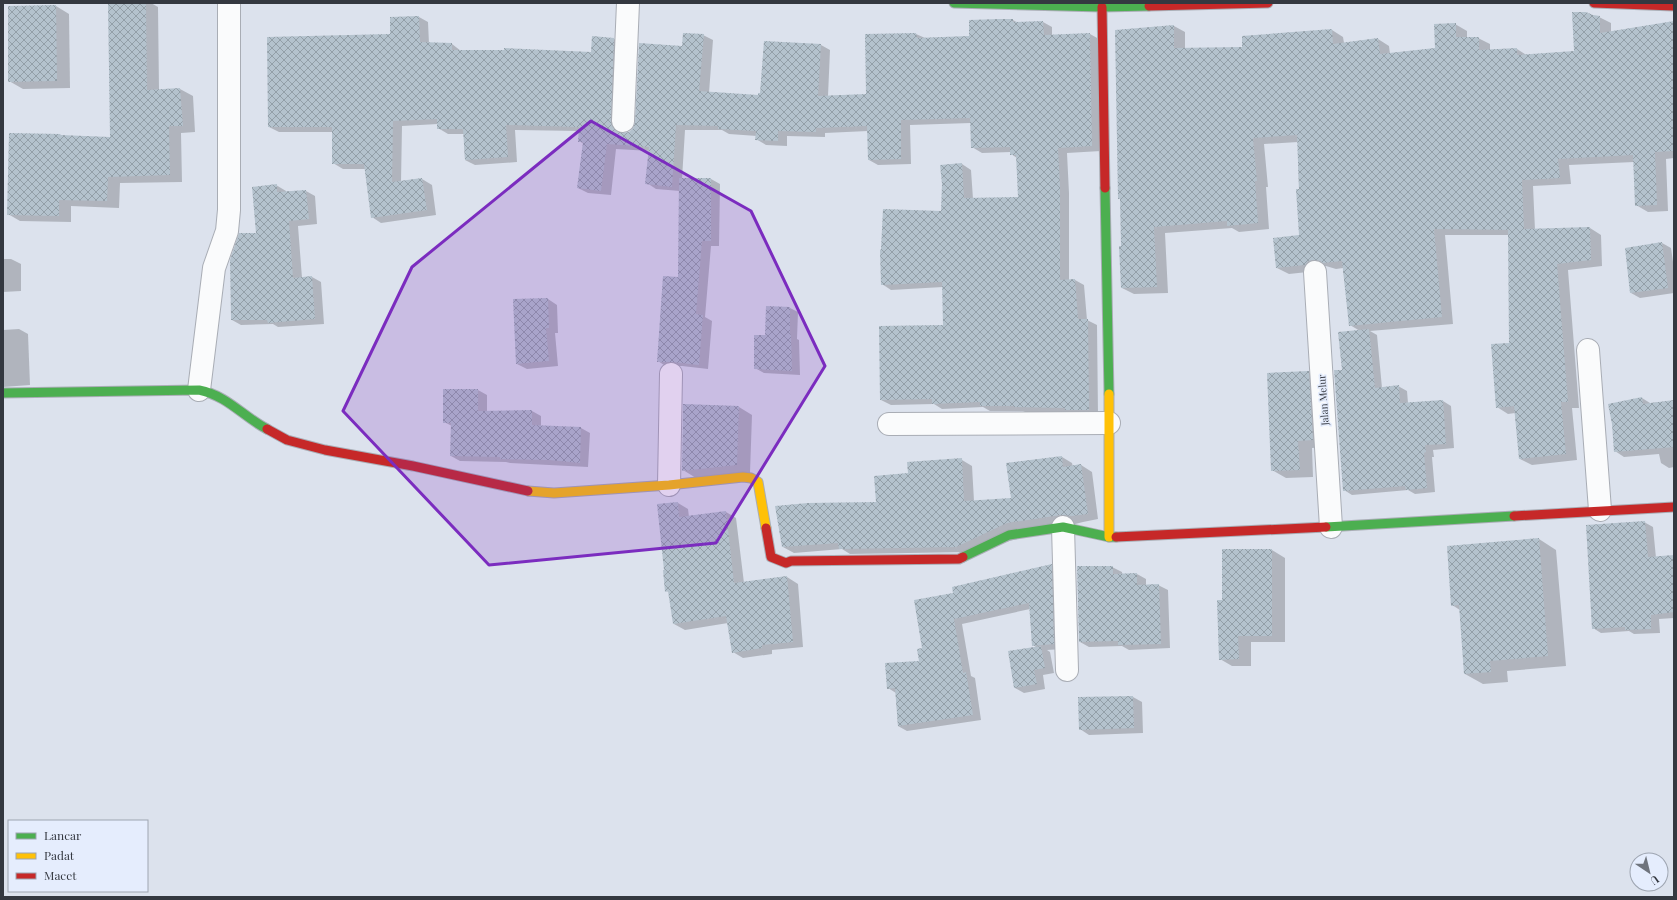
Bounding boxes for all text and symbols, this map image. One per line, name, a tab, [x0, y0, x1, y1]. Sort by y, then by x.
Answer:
street label: Jalan Melur	[1314, 374, 1332, 427]
legend	[8, 820, 148, 892]
text: Lancar	[44, 827, 82, 843]
text: Padat	[44, 847, 75, 863]
north arrow	[1629, 852, 1669, 892]
text: Macet	[44, 867, 77, 883]
text: U	[1647, 872, 1662, 889]

